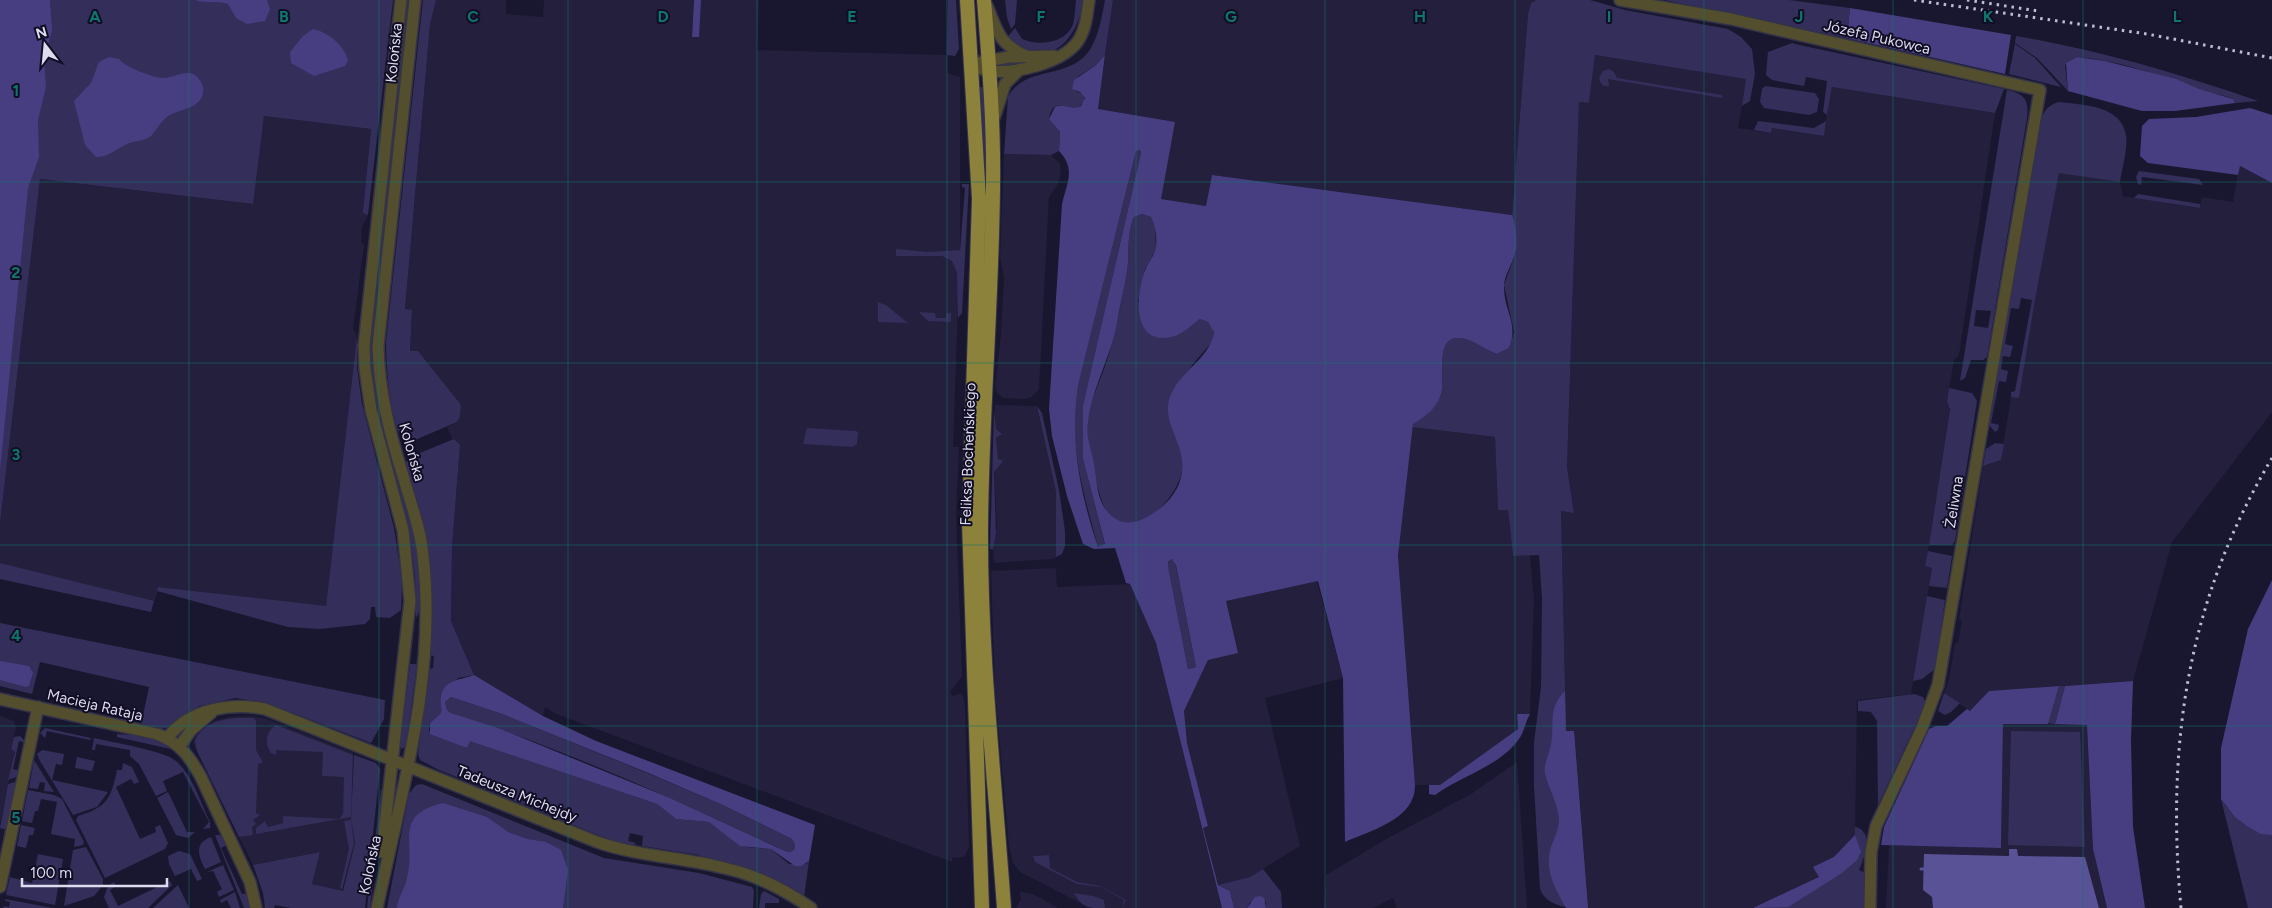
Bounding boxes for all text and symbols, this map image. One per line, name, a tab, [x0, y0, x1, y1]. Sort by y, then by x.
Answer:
text: A	[89, 7, 101, 26]
text: B	[279, 7, 289, 26]
text: C	[467, 7, 479, 26]
text: D	[657, 7, 669, 26]
text: E	[847, 7, 857, 26]
text: F	[1037, 7, 1046, 26]
text: G	[1225, 7, 1237, 26]
text: H	[1414, 7, 1426, 26]
text: I	[1607, 7, 1611, 26]
text: J	[1795, 7, 1803, 26]
text: K	[1983, 7, 1994, 26]
text: L	[2173, 7, 2182, 26]
street label: Józefa Pukowca	[1822, 16, 1932, 58]
north arrow	[20, 20, 70, 70]
street label: Kolońska	[382, 22, 406, 84]
text: N	[34, 23, 49, 43]
text: 1	[13, 81, 19, 100]
text: 2	[11, 263, 21, 282]
street label: Feliksa Bocheńskiego	[957, 382, 980, 526]
street label: Kolońska	[395, 421, 429, 483]
text: 3	[12, 445, 21, 464]
street label: Żeliwna	[1941, 475, 1967, 529]
text: 4	[11, 626, 21, 645]
street label: Macieja Rataja	[45, 685, 145, 725]
street label: Tadeusza Michejdy	[454, 762, 580, 826]
text: 5	[11, 808, 21, 827]
street label: Kolońska	[355, 834, 385, 896]
scale bar	[22, 856, 168, 888]
text: 100 m	[30, 864, 72, 882]

